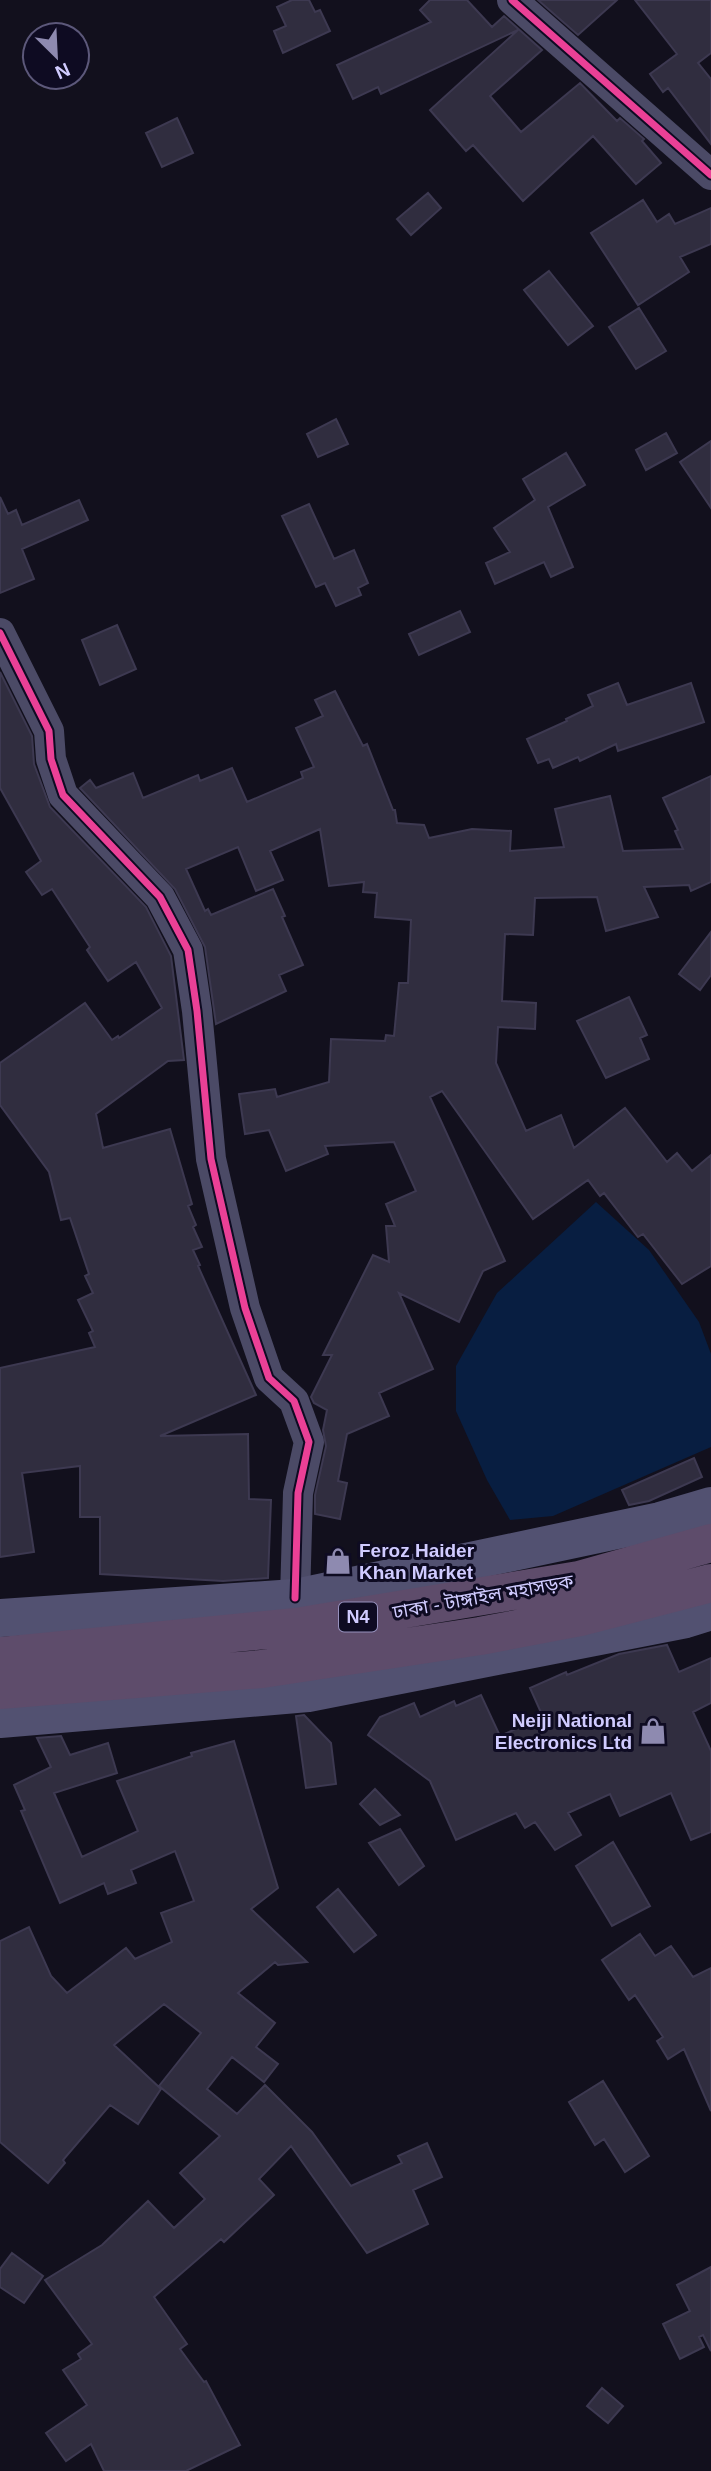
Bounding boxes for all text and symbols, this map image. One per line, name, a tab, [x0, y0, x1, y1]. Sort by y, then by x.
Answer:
north arrow	[21, 21, 91, 91]
text: N	[52, 59, 73, 83]
place label: Feroz Haider Khan Market	[359, 1540, 475, 1583]
shop icon: Feroz Haider Khan Market	[323, 1546, 353, 1576]
street label: ঢাকা - টাঙ্গাইল মহাসড়ক	[390, 1569, 576, 1623]
road number: N4	[339, 1602, 377, 1632]
place label: Neiji National Electronics Ltd	[495, 1710, 632, 1753]
shop icon: Neiji National Electronics Ltd	[638, 1716, 668, 1746]

